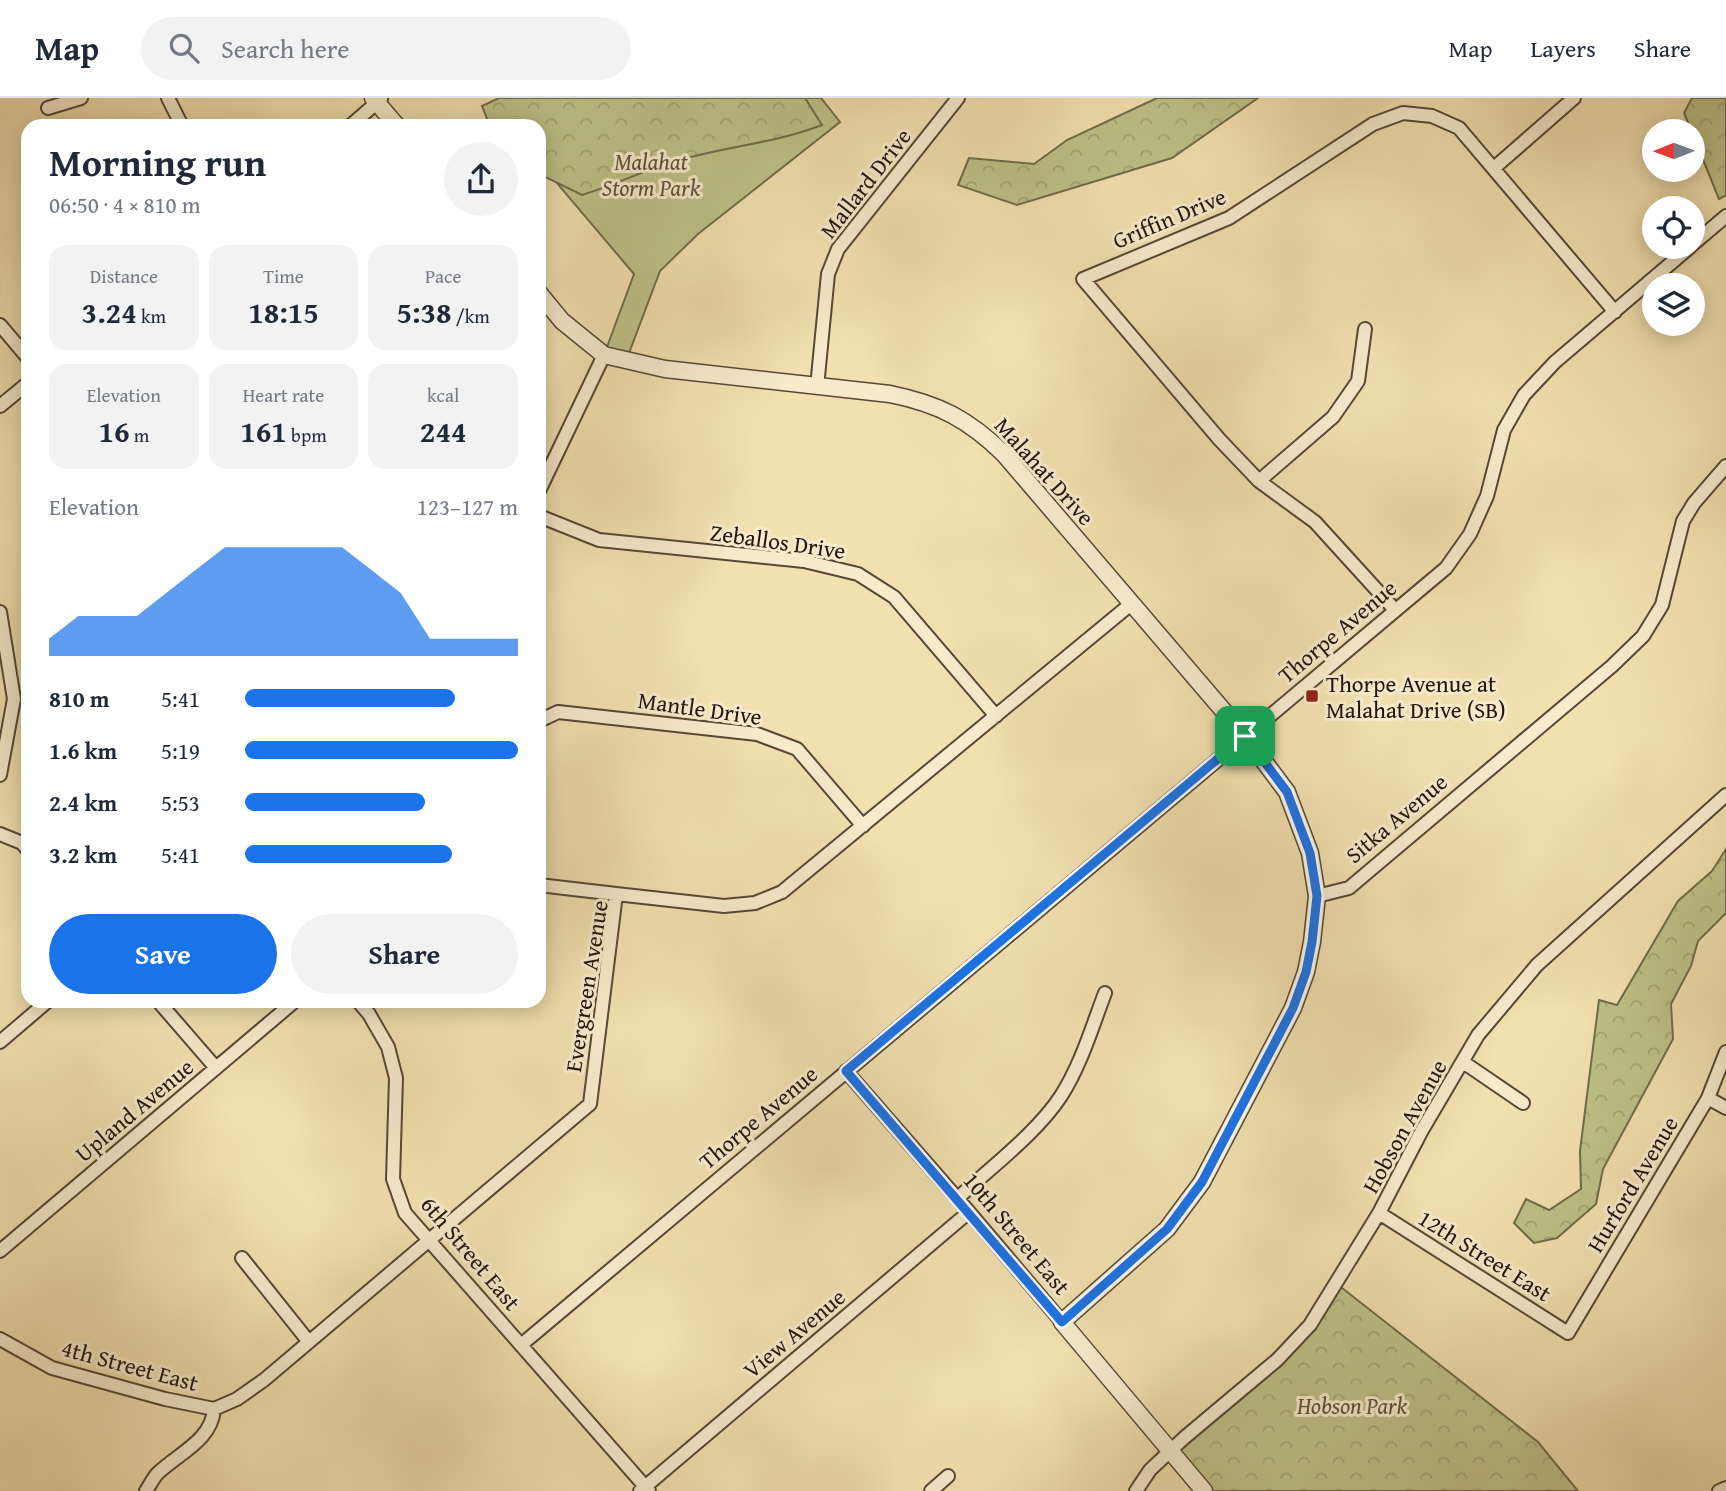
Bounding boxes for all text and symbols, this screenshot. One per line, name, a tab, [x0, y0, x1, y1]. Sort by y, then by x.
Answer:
search box	[141, 17, 631, 80]
text: Map	[35, 24, 99, 72]
icon: search	[165, 29, 203, 67]
text: Search here	[221, 29, 349, 68]
text: Map	[1449, 31, 1492, 66]
text: Layers	[1530, 31, 1596, 66]
text: Share	[1634, 31, 1691, 66]
north arrow	[1642, 119, 1704, 182]
map controls	[1642, 119, 1705, 336]
street label: Mallard Drive	[811, 121, 919, 245]
text: Morning run	[49, 134, 266, 190]
button: share	[444, 142, 518, 216]
park label: Malahat Storm Park	[602, 145, 701, 204]
street label: Griffin Drive	[1107, 179, 1231, 257]
text: 06:50 · 4 × 810 m	[49, 188, 201, 221]
button: locate	[1642, 196, 1705, 259]
text: Distance	[90, 262, 158, 290]
text: Time	[263, 262, 304, 290]
text: Pace	[425, 262, 461, 290]
button: layers	[1642, 273, 1705, 336]
text: 3.24	[82, 290, 137, 334]
text: 18:15	[248, 290, 319, 334]
text: 5:38	[396, 290, 452, 334]
text: km	[137, 302, 166, 330]
text: /km	[452, 302, 490, 330]
text: Elevation	[87, 381, 161, 409]
text: Heart rate	[243, 381, 324, 409]
text: kcal	[427, 381, 459, 409]
text: 16	[98, 409, 130, 453]
text: 161	[240, 409, 287, 453]
text: 244	[420, 409, 466, 453]
street label: Malahat Drive	[987, 410, 1103, 532]
text: m	[130, 421, 149, 449]
text: bpm	[287, 421, 327, 449]
text: Elevation	[49, 490, 139, 523]
text: 123–127 m	[417, 490, 518, 523]
street label: Zeballos Drive	[708, 515, 848, 567]
street label: Thorpe Avenue	[1270, 571, 1404, 691]
place label: Thorpe Avenue at Malahat Drive (SB)	[1326, 667, 1506, 726]
text: 810 m	[49, 682, 110, 715]
text: 5:41	[161, 682, 200, 715]
street label: Mantle Drive	[636, 683, 764, 733]
marker: Thorpe Avenue at Malahat Drive (SB)	[1304, 688, 1320, 704]
pin	[1215, 706, 1275, 766]
icon: arrive	[1226, 717, 1264, 755]
text: 1.6 km	[49, 734, 117, 767]
text: 5:19	[161, 734, 200, 767]
street label: Sitka Avenue	[1338, 765, 1454, 871]
text: 2.4 km	[49, 786, 117, 819]
text: 5:53	[161, 786, 200, 819]
text: 3.2 km	[49, 838, 117, 871]
text: 5:41	[161, 838, 200, 871]
street label: Evergreen Avenue	[556, 898, 616, 1074]
button: Save	[49, 914, 277, 994]
button: Share	[291, 914, 518, 994]
street label: Upland Avenue	[68, 1050, 200, 1170]
street label: Hobson Avenue	[1354, 1053, 1454, 1199]
street label: Thorpe Avenue	[691, 1057, 825, 1177]
street label: Hurford Avenue	[1578, 1110, 1686, 1258]
street label: 10th Street East	[956, 1164, 1078, 1302]
street label: 6th Street East	[413, 1189, 529, 1317]
street label: 12th Street East	[1412, 1201, 1558, 1309]
street label: View Avenue	[736, 1280, 852, 1386]
street label: 4th Street East	[58, 1331, 202, 1399]
park label: Hobson Park	[1296, 1389, 1408, 1422]

